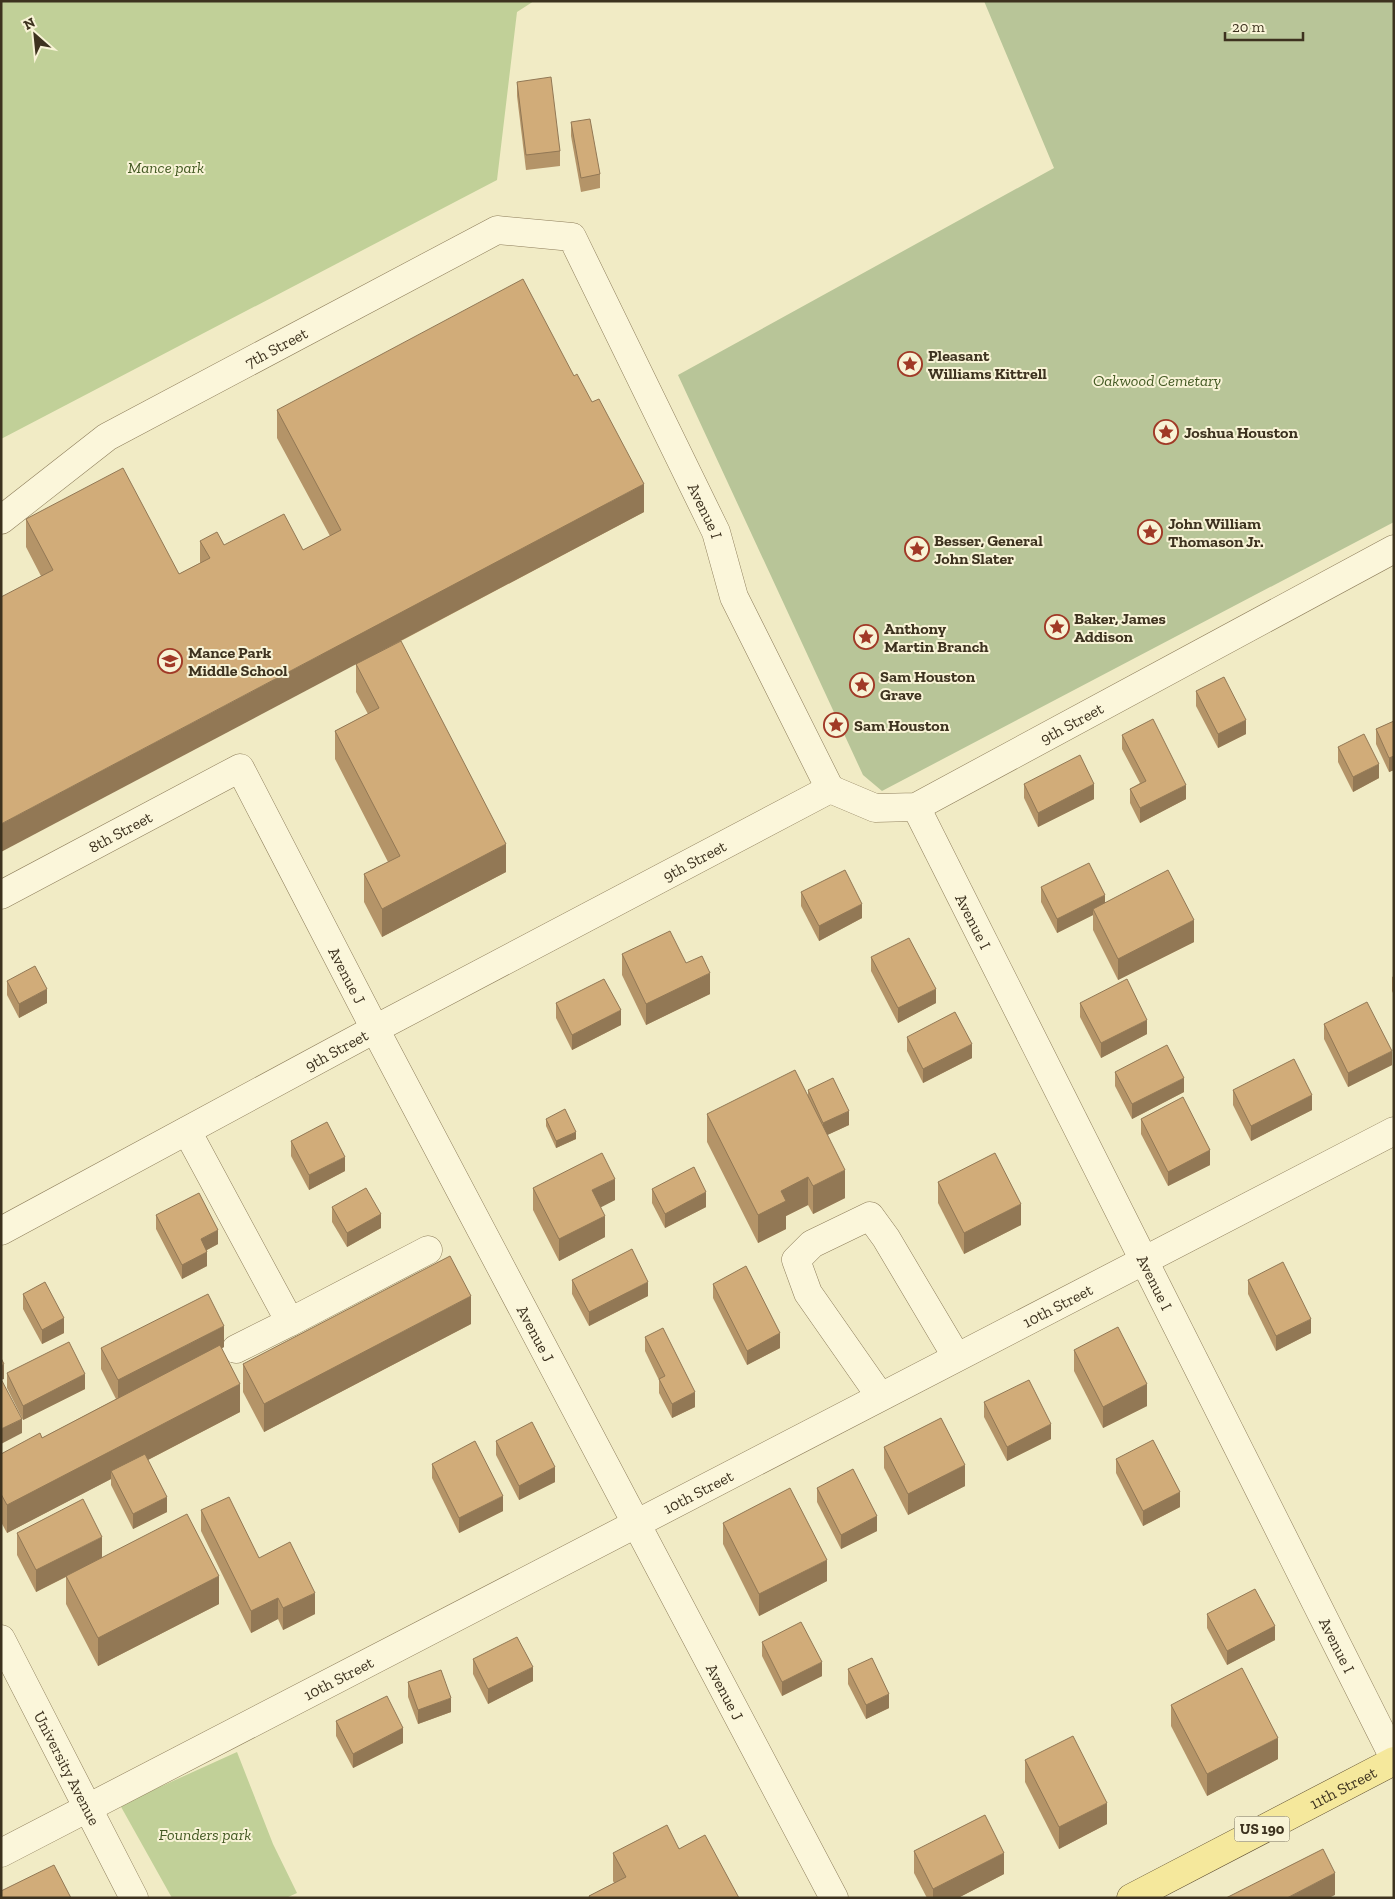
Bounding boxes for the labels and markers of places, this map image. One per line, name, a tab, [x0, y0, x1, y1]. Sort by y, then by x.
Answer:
place label: Pleasant Williams Kittrell	[928, 346, 1047, 383]
place icon: Pleasant Williams Kittrell	[897, 351, 923, 377]
place icon: Joshua Houston	[1153, 419, 1179, 445]
place label: Joshua Houston	[1184, 423, 1298, 442]
place label: John William Thomason Jr.	[1168, 514, 1264, 551]
place icon: John William Thomason Jr.	[1137, 519, 1163, 545]
place label: Besser, General John Slater	[934, 531, 1043, 568]
place icon: Besser, General John Slater	[904, 536, 930, 562]
place label: Baker, James Addison	[1074, 609, 1166, 646]
place icon: Baker, James Addison	[1044, 614, 1070, 640]
place label: Anthony Martin Branch	[884, 619, 989, 656]
place icon: Anthony Martin Branch	[853, 624, 879, 650]
place label: Mance Park Middle School	[188, 643, 288, 680]
school or university icon: Mance Park Middle School	[157, 648, 183, 674]
place label: Sam Houston Grave	[880, 667, 976, 704]
place icon: Sam Houston Grave	[849, 672, 875, 698]
place icon: Sam Houston	[823, 712, 849, 738]
place label: Sam Houston	[854, 716, 950, 735]

